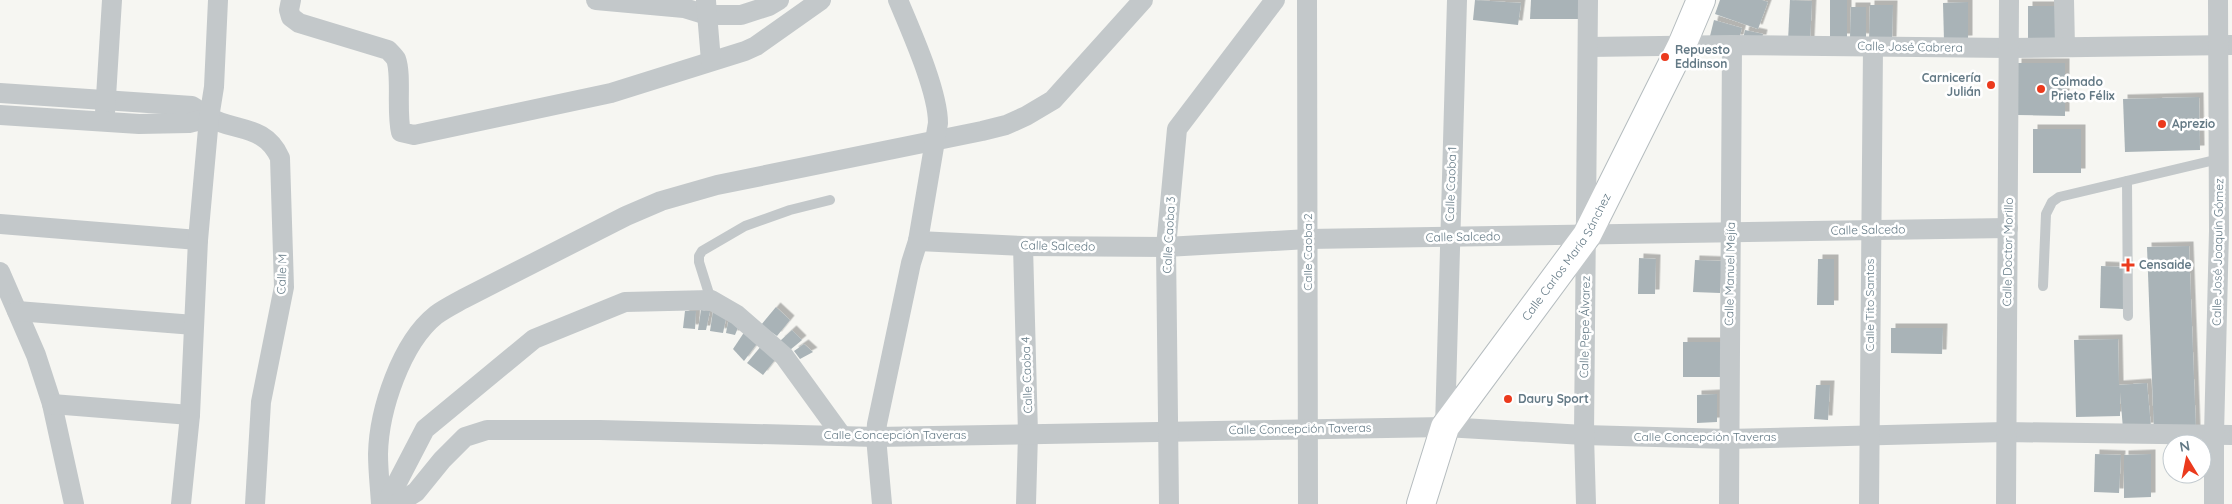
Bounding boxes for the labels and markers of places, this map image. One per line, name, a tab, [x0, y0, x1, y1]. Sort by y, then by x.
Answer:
place label: Repuesto Eddinson	[1675, 42, 1731, 71]
marker: Repuesto Eddinson	[1659, 51, 1671, 63]
place label: Carnicería Julián	[1922, 70, 1981, 99]
place label: Colmado Prieto Félix	[2051, 74, 2115, 103]
marker: Carnicería Julián	[1985, 79, 1997, 91]
marker: Colmado Prieto Félix	[2035, 83, 2047, 95]
place label: Aprezio	[2172, 116, 2216, 131]
marker: Aprezio	[2156, 118, 2168, 130]
place label: Censaide	[2139, 257, 2192, 272]
marker: Censaide	[2121, 258, 2135, 272]
place label: Daury Sport	[1518, 391, 1589, 406]
marker: Daury Sport	[1502, 393, 1514, 405]

